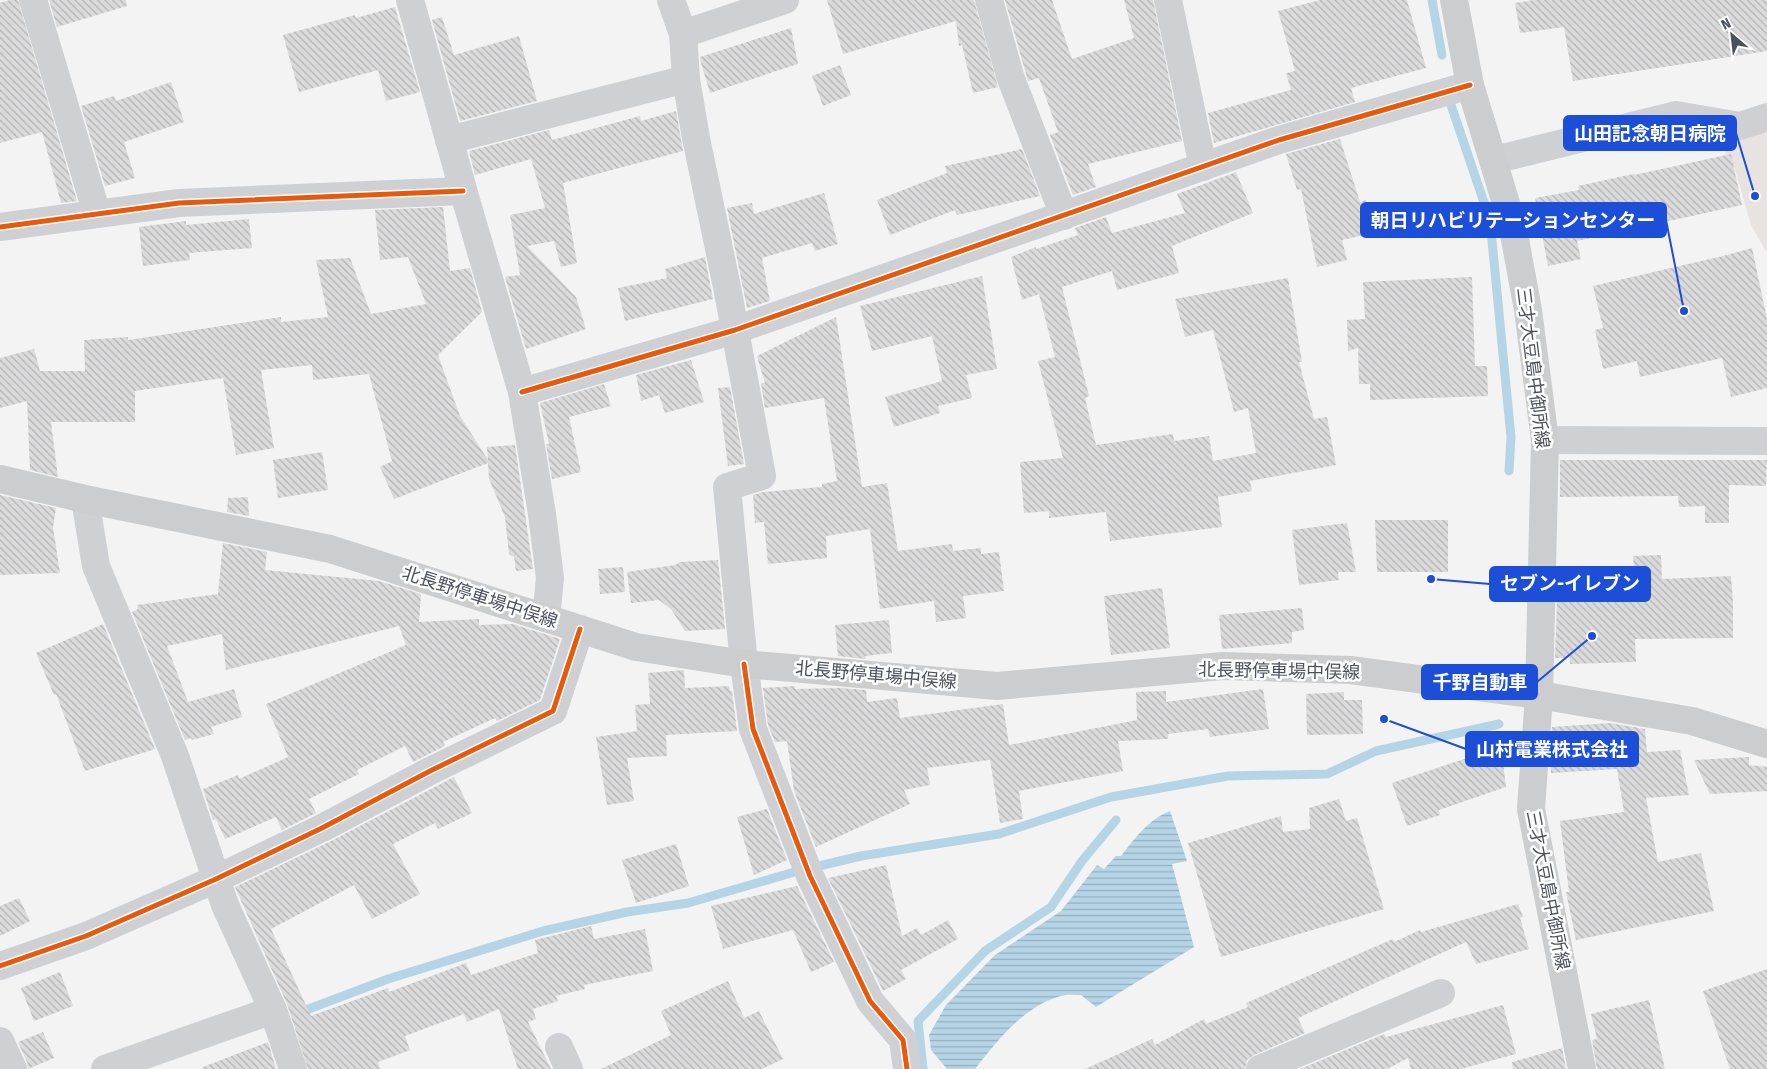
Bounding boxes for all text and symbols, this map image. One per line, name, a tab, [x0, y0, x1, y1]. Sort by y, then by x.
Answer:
north arrow	[1707, 10, 1757, 60]
text: N	[1718, 14, 1734, 33]
callout: 山田記念朝日病院	[1564, 116, 1736, 150]
text: 山田記念朝日病院	[1574, 122, 1726, 145]
callout: 朝日リハビリテーションセンター	[1361, 203, 1666, 237]
text: 朝日リハビリテーションセンター	[1371, 209, 1655, 232]
street label: 三才大豆島中御所線	[1512, 286, 1554, 450]
street label: 北長野停車場中俣線	[400, 562, 560, 632]
callout: セブン-イレブン	[1490, 567, 1650, 601]
text: セブン-イレブン	[1500, 572, 1640, 595]
street label: 北長野停車場中俣線	[794, 657, 958, 693]
street label: 北長野停車場中俣線	[1198, 659, 1360, 683]
callout: 千野自動車	[1422, 665, 1537, 699]
text: 千野自動車	[1432, 671, 1528, 694]
callout: 山村電業株式会社	[1466, 732, 1638, 766]
text: 山村電業株式会社	[1476, 738, 1628, 761]
street label: 三才大豆島中御所線	[1522, 808, 1574, 972]

